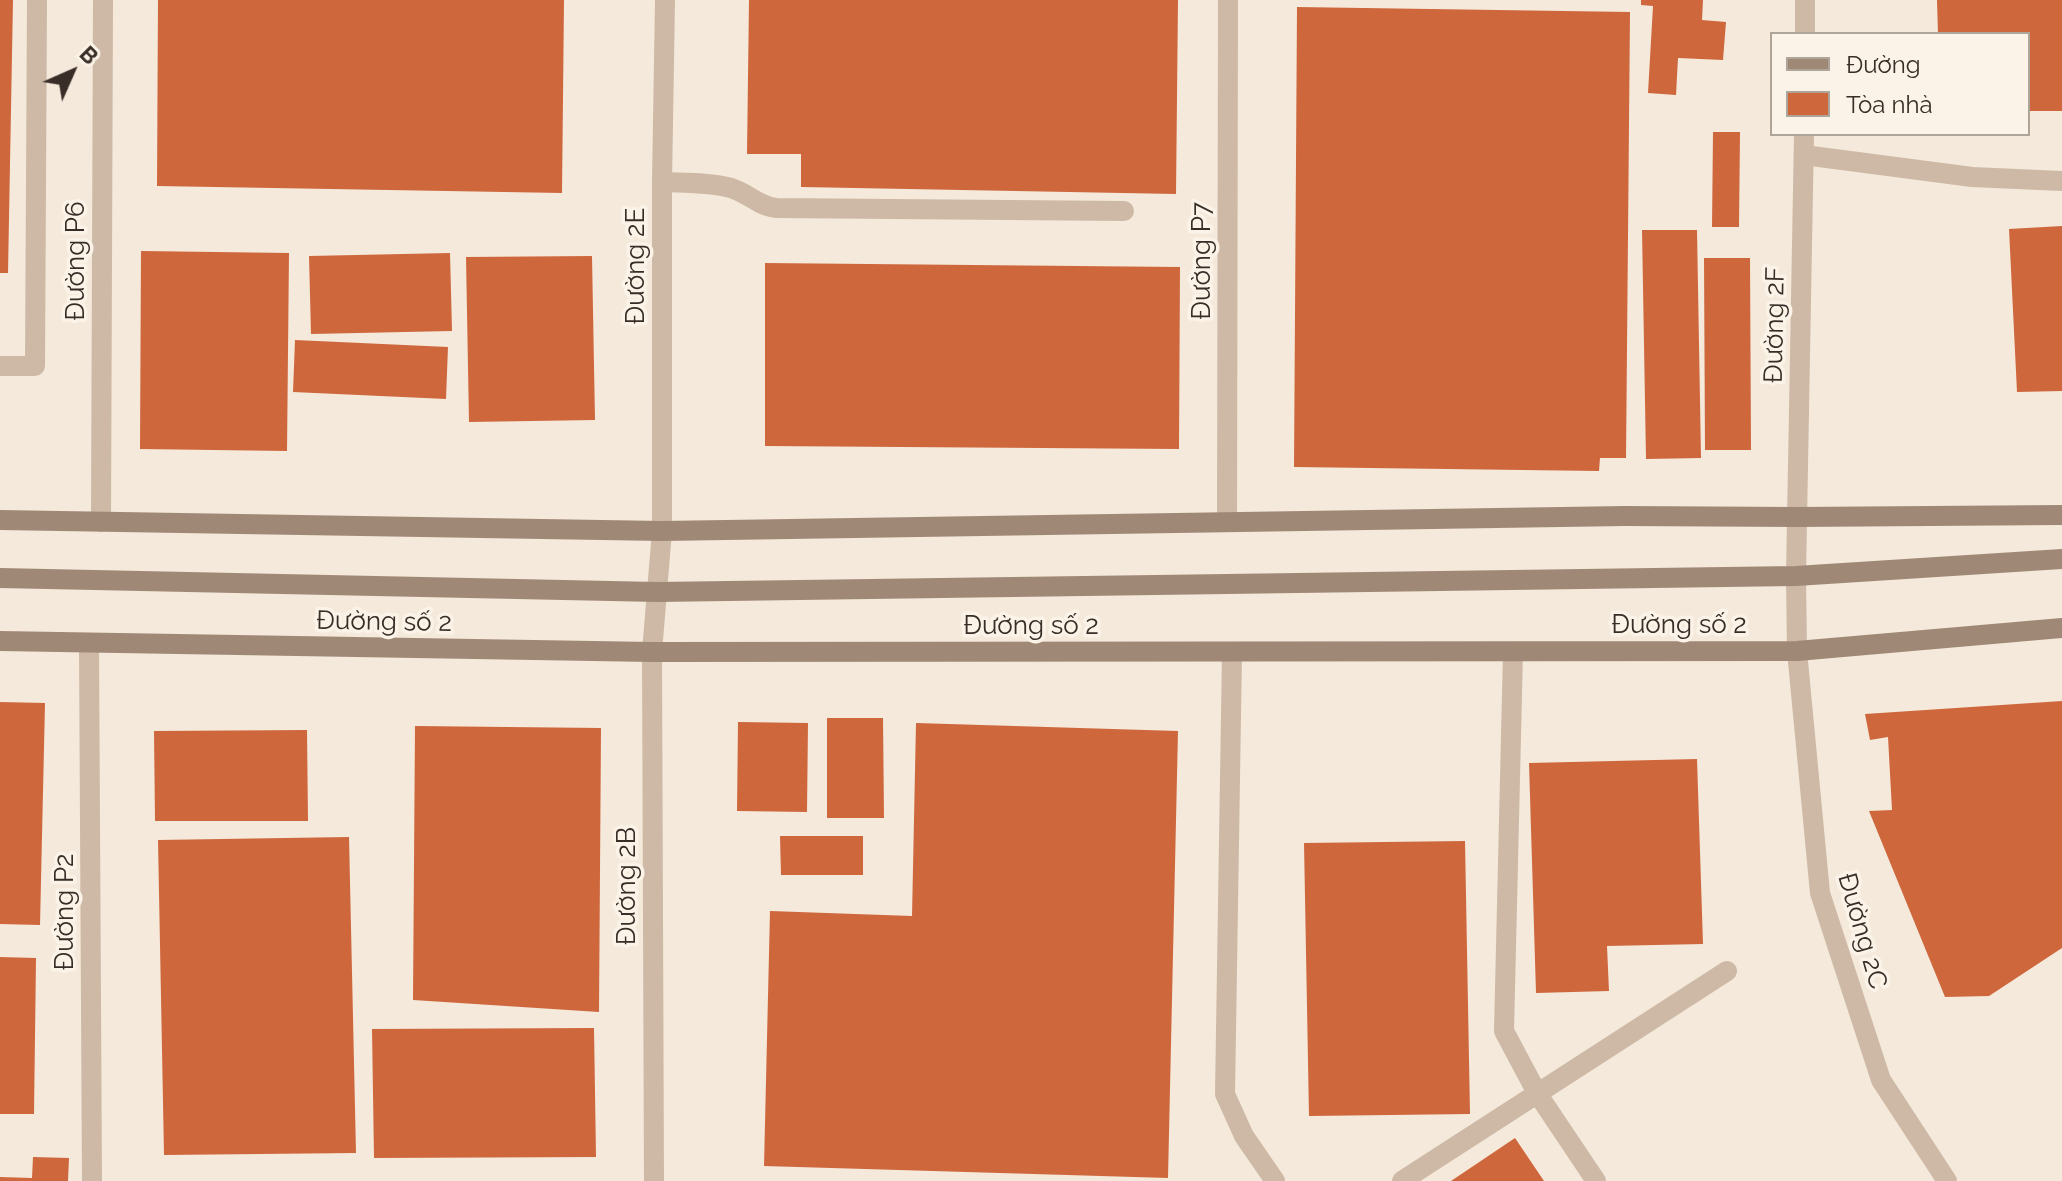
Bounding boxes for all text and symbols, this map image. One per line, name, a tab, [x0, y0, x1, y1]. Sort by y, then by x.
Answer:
north arrow	[32, 32, 112, 112]
legend	[1770, 32, 2030, 136]
text: B	[74, 41, 103, 70]
text: Đường	[1846, 50, 1921, 79]
text: Tòa nhà	[1846, 90, 1933, 119]
street label: Đường P6	[60, 201, 92, 321]
street label: Đường P7	[1186, 202, 1218, 320]
street label: Đường 2E	[620, 208, 652, 324]
street label: Đường 2F	[1758, 267, 1792, 383]
street label: Đường số 2	[316, 605, 452, 639]
street label: Đường số 2	[1611, 609, 1747, 641]
street label: Đường số 2	[963, 610, 1099, 642]
street label: Đường 2B	[611, 827, 643, 945]
street label: Đường P2	[49, 853, 81, 971]
street label: Đường 2C	[1831, 870, 1893, 992]

